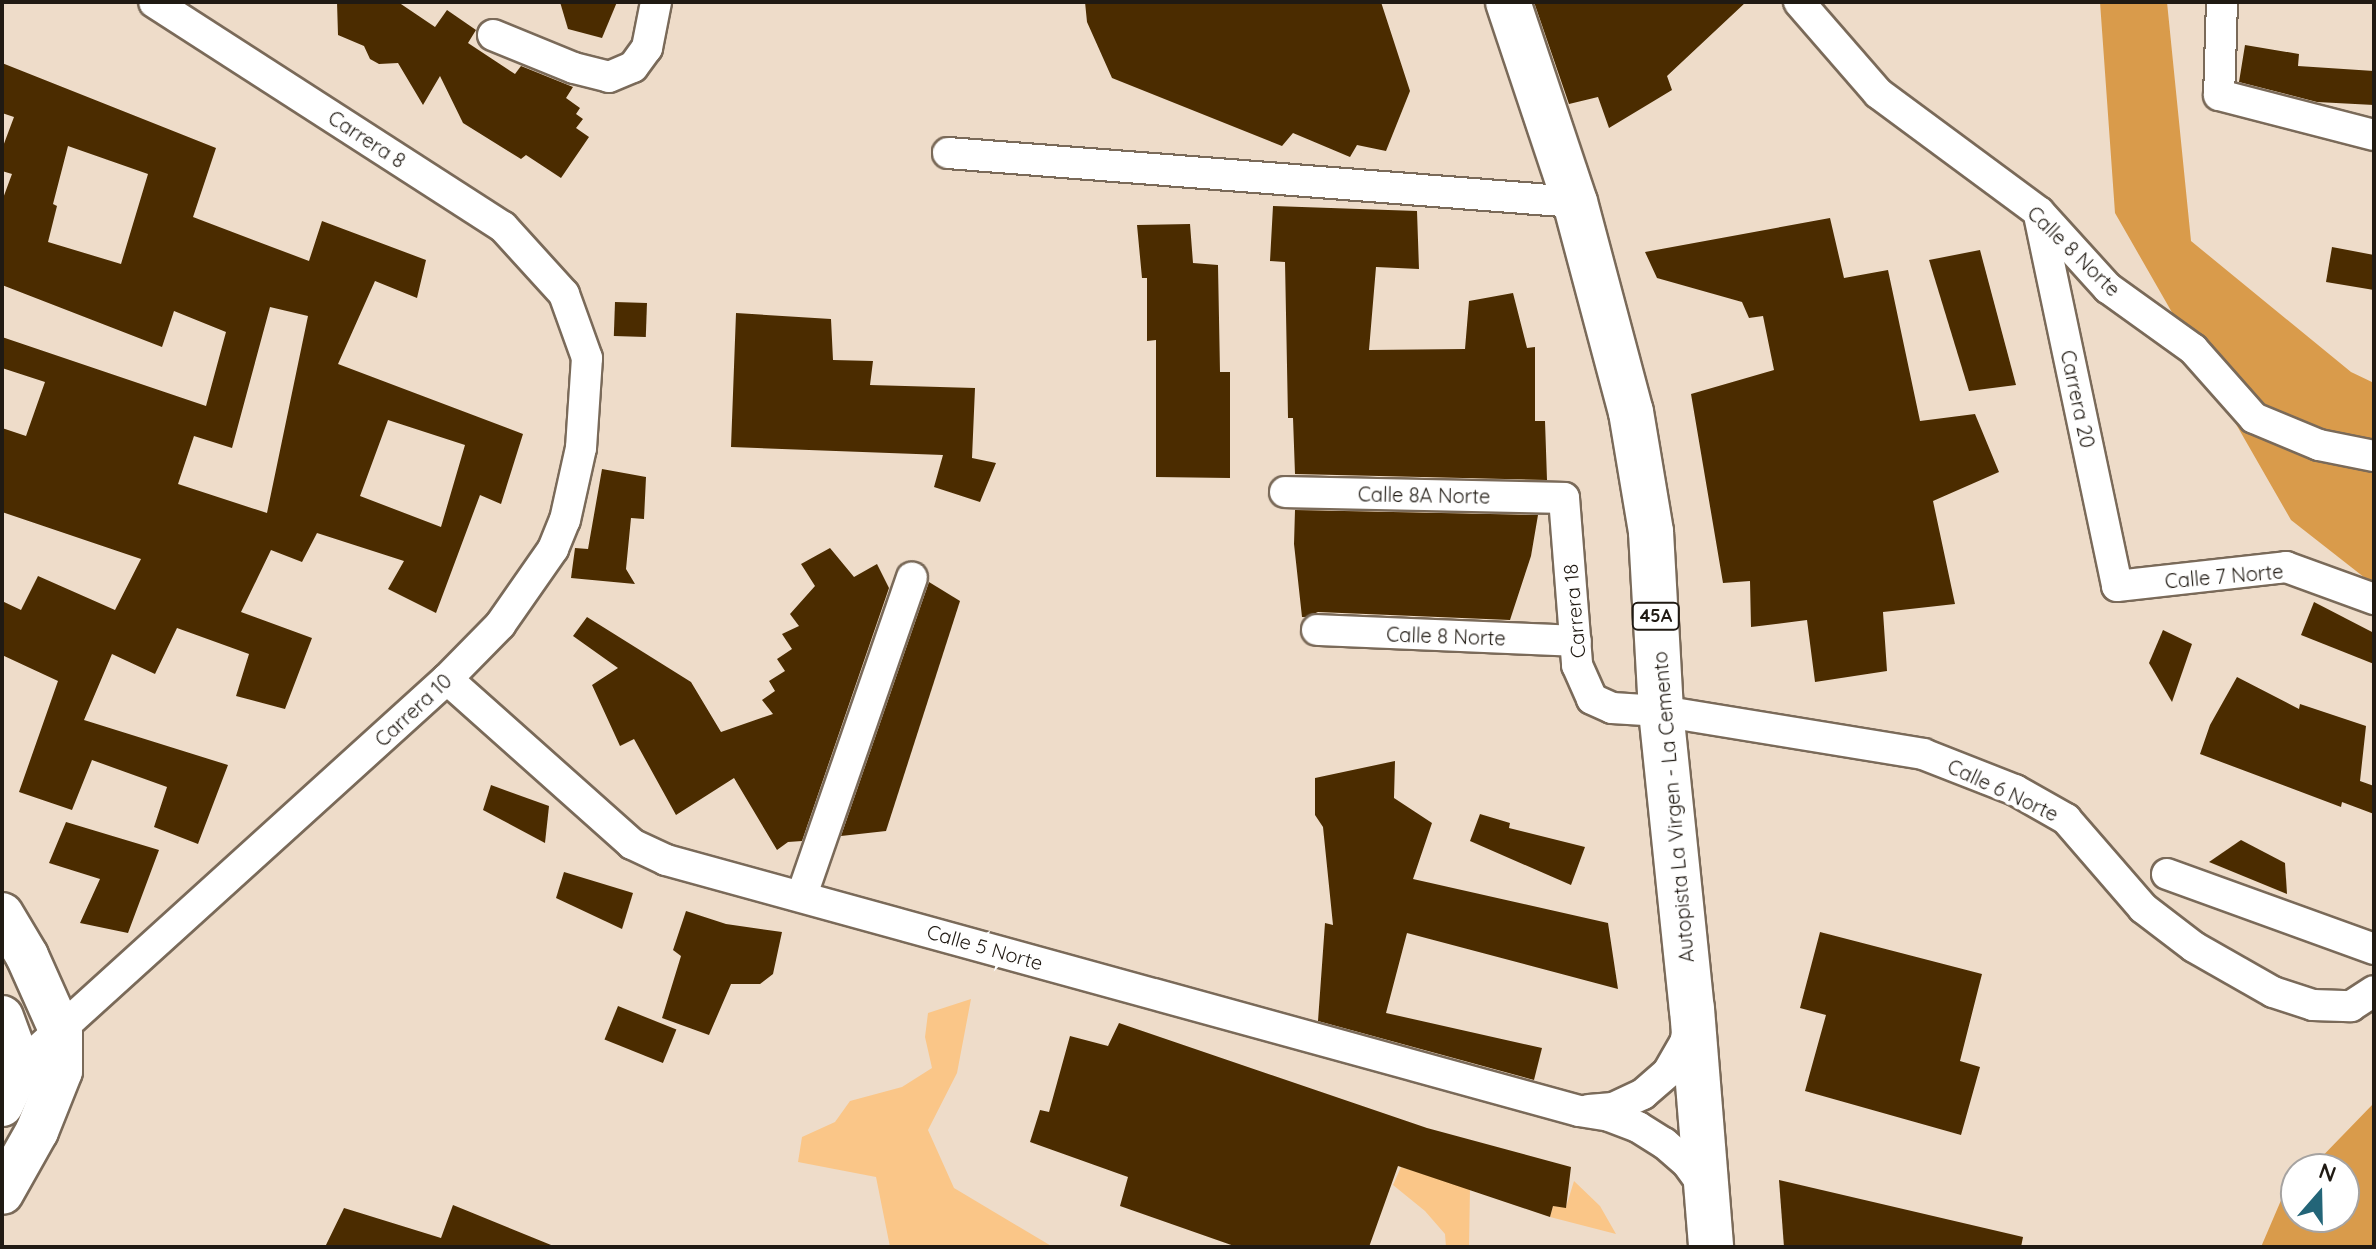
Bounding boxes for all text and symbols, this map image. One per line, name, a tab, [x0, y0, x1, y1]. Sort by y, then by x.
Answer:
street label: Carrera 8	[324, 105, 410, 173]
street label: Calle 8 Norte	[2023, 201, 2125, 301]
street label: Carrera 20	[2056, 348, 2100, 450]
street label: Calle 8A Norte	[1358, 482, 1490, 508]
street label: Calle 7 Norte	[2164, 559, 2284, 593]
street label: Carrera 18	[1558, 563, 1590, 659]
road number: 45A	[1630, 602, 1682, 630]
street label: Calle 8 Norte	[1386, 622, 1506, 650]
street label: Autopista La Virgen - La Cemento	[1647, 650, 1699, 964]
street label: Carrera 10	[370, 669, 456, 751]
street label: Calle 6 Norte	[1944, 754, 2062, 826]
street label: Calle 5 Norte	[924, 919, 1046, 975]
north arrow	[2280, 1153, 2360, 1233]
text: N	[2315, 1156, 2340, 1188]

